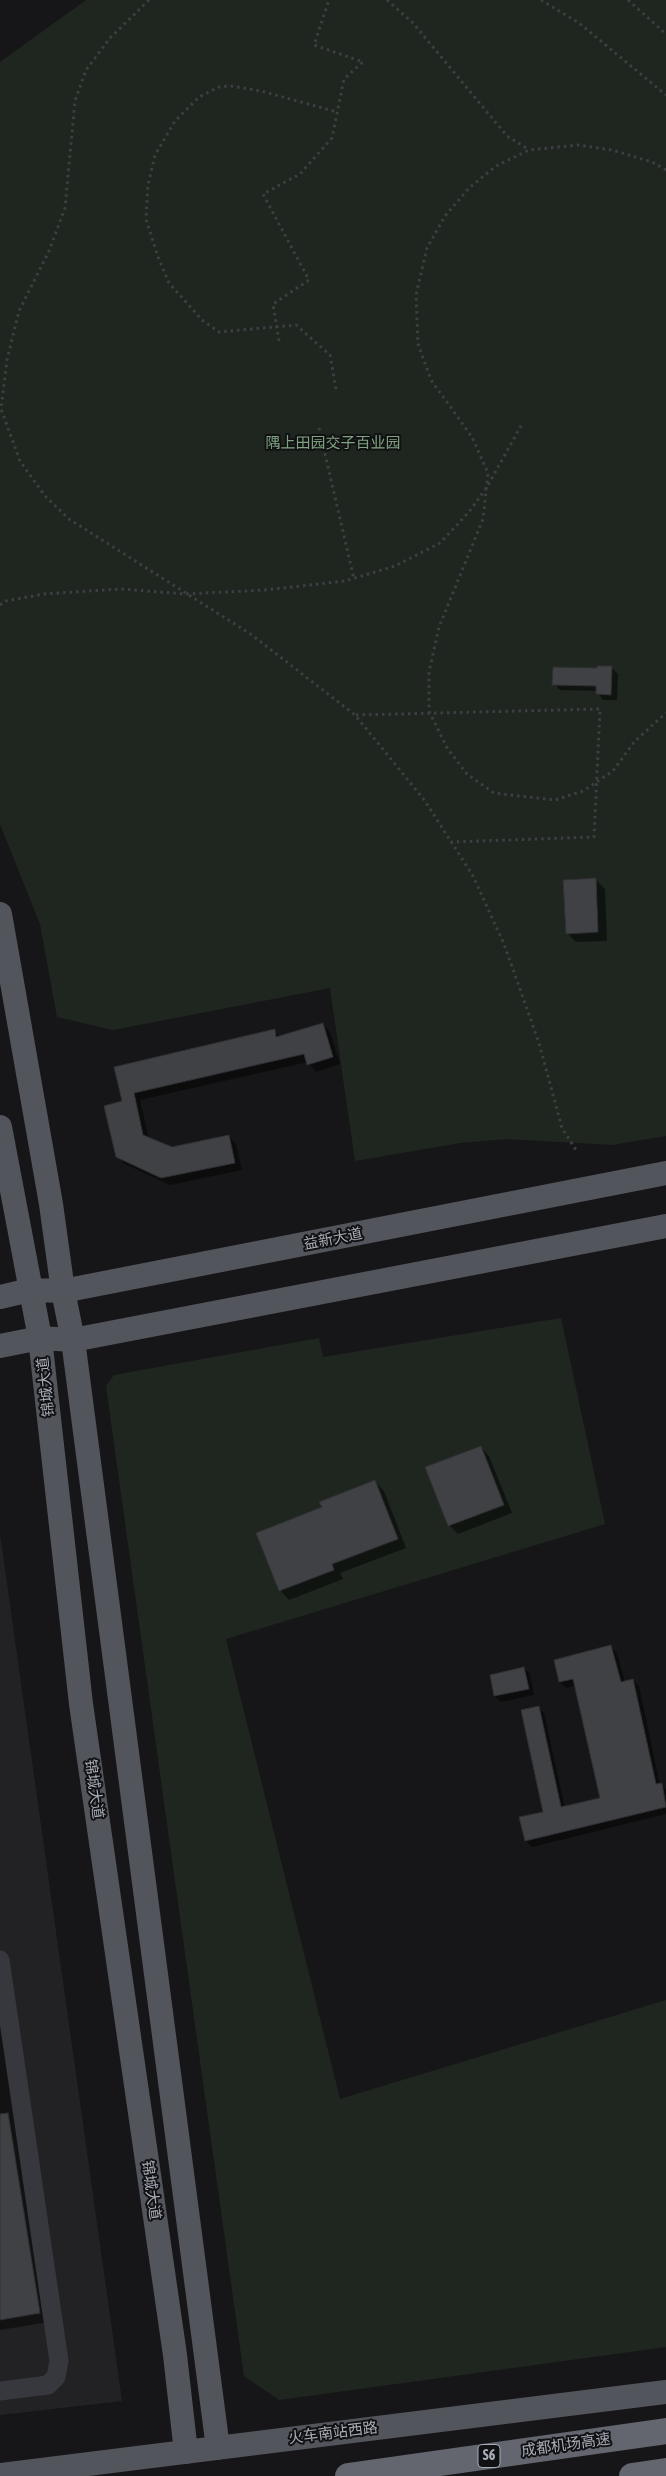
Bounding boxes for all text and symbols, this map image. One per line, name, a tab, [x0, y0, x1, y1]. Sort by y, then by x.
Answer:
park label: 隅上田园交子百业园	[266, 434, 400, 452]
street label: 益新大道	[302, 1224, 364, 1254]
street label: 锦城大道	[34, 1356, 58, 1418]
street label: 锦城大道	[81, 1758, 107, 1820]
street label: 锦城大道	[138, 2159, 164, 2221]
street label: 火车南站西路	[287, 2419, 379, 2447]
street label: 成都机场高速	[520, 2430, 612, 2460]
road number: S6	[478, 2444, 500, 2468]

